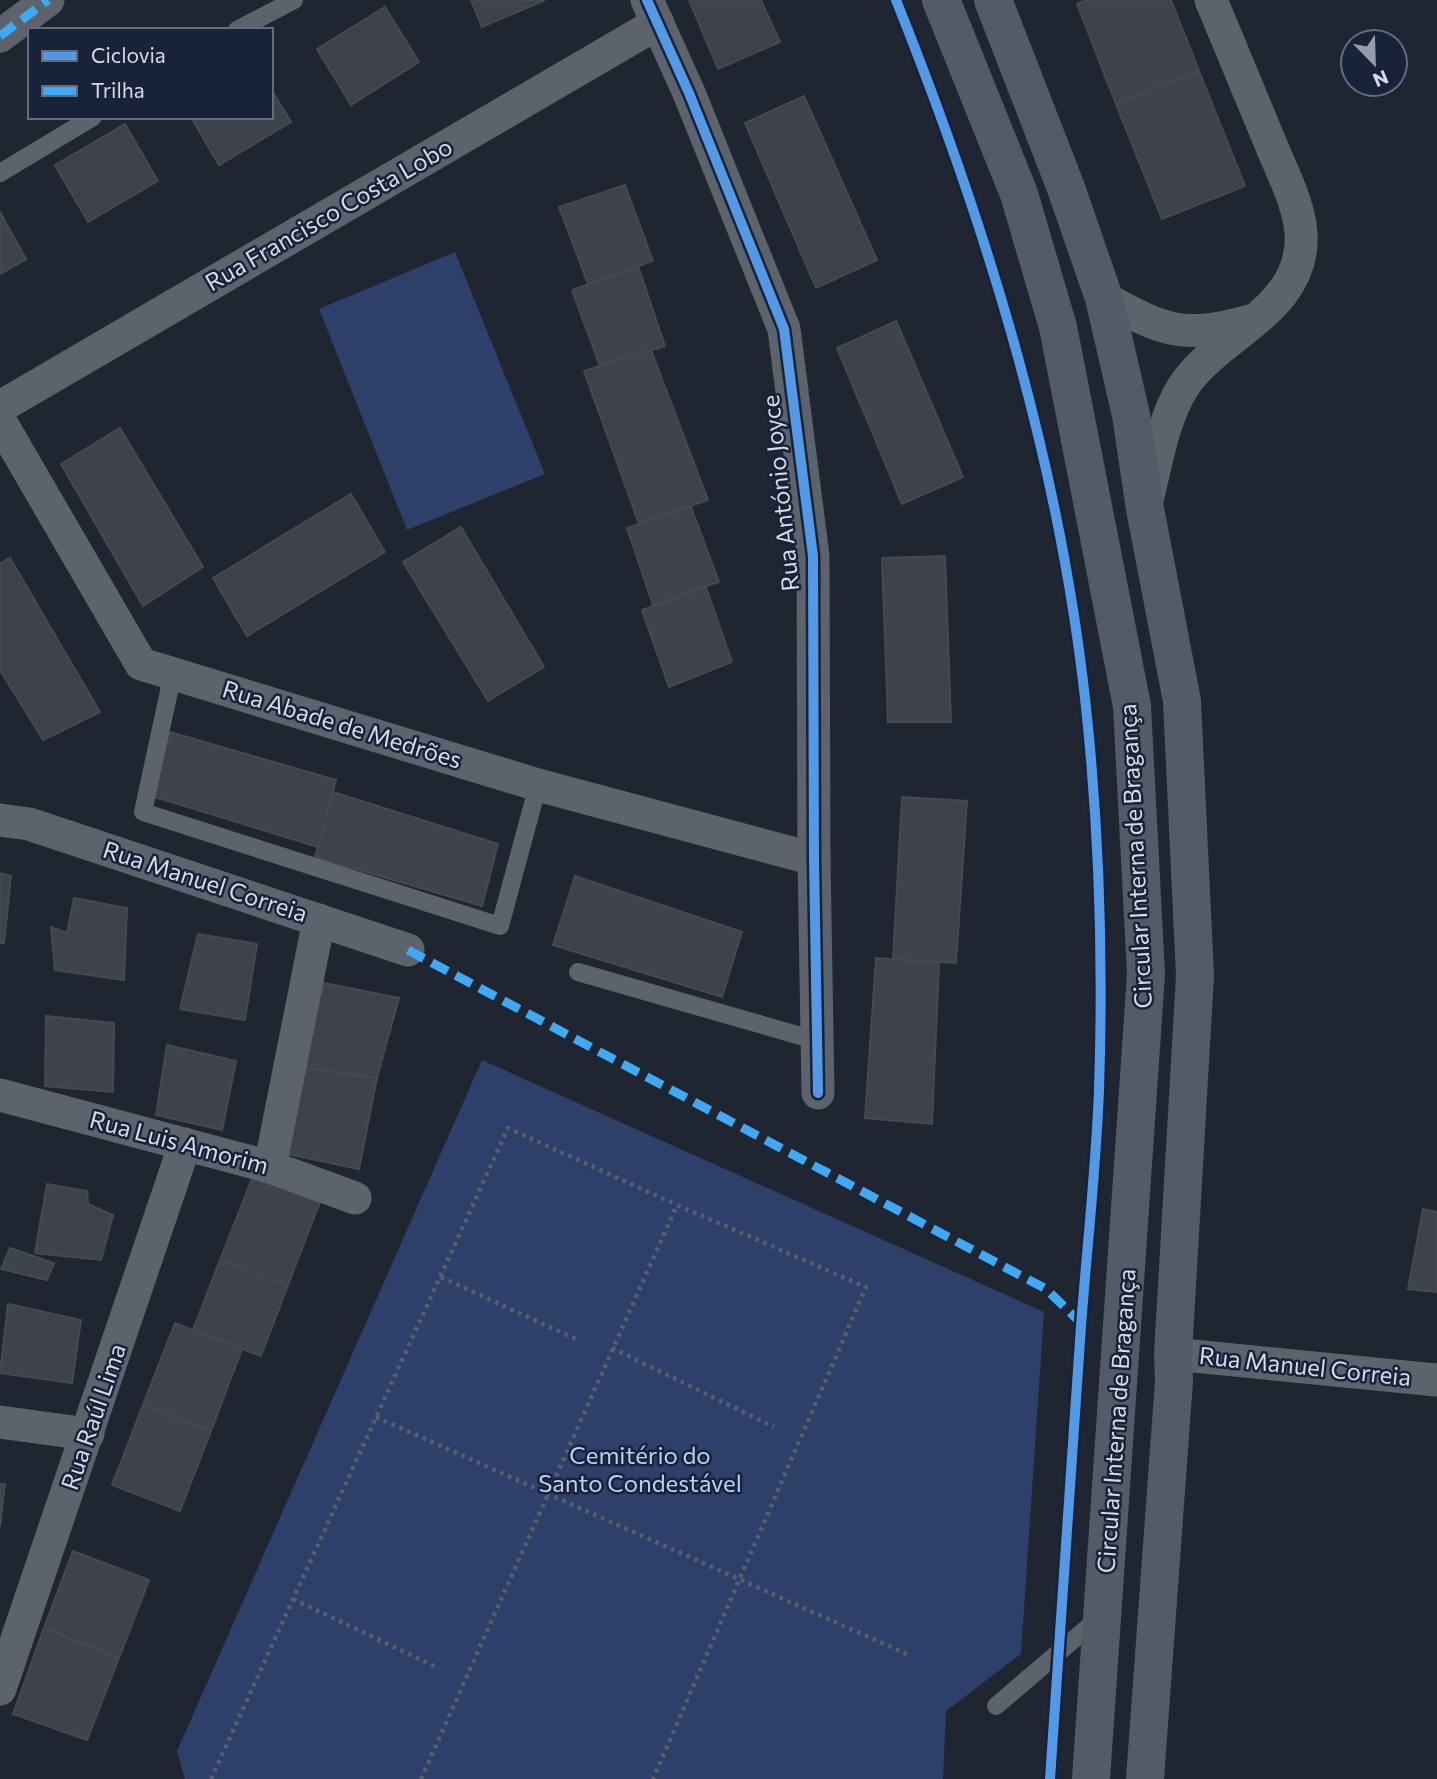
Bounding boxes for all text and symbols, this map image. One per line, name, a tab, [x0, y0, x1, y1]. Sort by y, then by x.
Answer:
legend	[28, 28, 273, 119]
north arrow	[1339, 28, 1409, 98]
text: Ciclovia	[91, 42, 166, 67]
text: N	[1370, 66, 1392, 92]
text: Trilha	[91, 77, 145, 102]
street label: Rua Francisco Costa Lobo	[200, 131, 457, 296]
street label: Rua António Joyce	[755, 394, 804, 593]
street label: Rua Abade de Medrões	[219, 673, 466, 774]
street label: Circular Interna de Bragança	[1112, 703, 1157, 1009]
street label: Rua Manuel Correia	[100, 834, 311, 927]
street label: Rua Luis Amorim	[87, 1104, 272, 1179]
street label: Circular Interna de Bragança	[1090, 1268, 1141, 1574]
street label: Rua Raúl Lima	[54, 1340, 131, 1493]
street label: Rua Manuel Correia	[1198, 1340, 1413, 1391]
park label: Cemitério do Santo Condestável	[538, 1440, 742, 1497]

